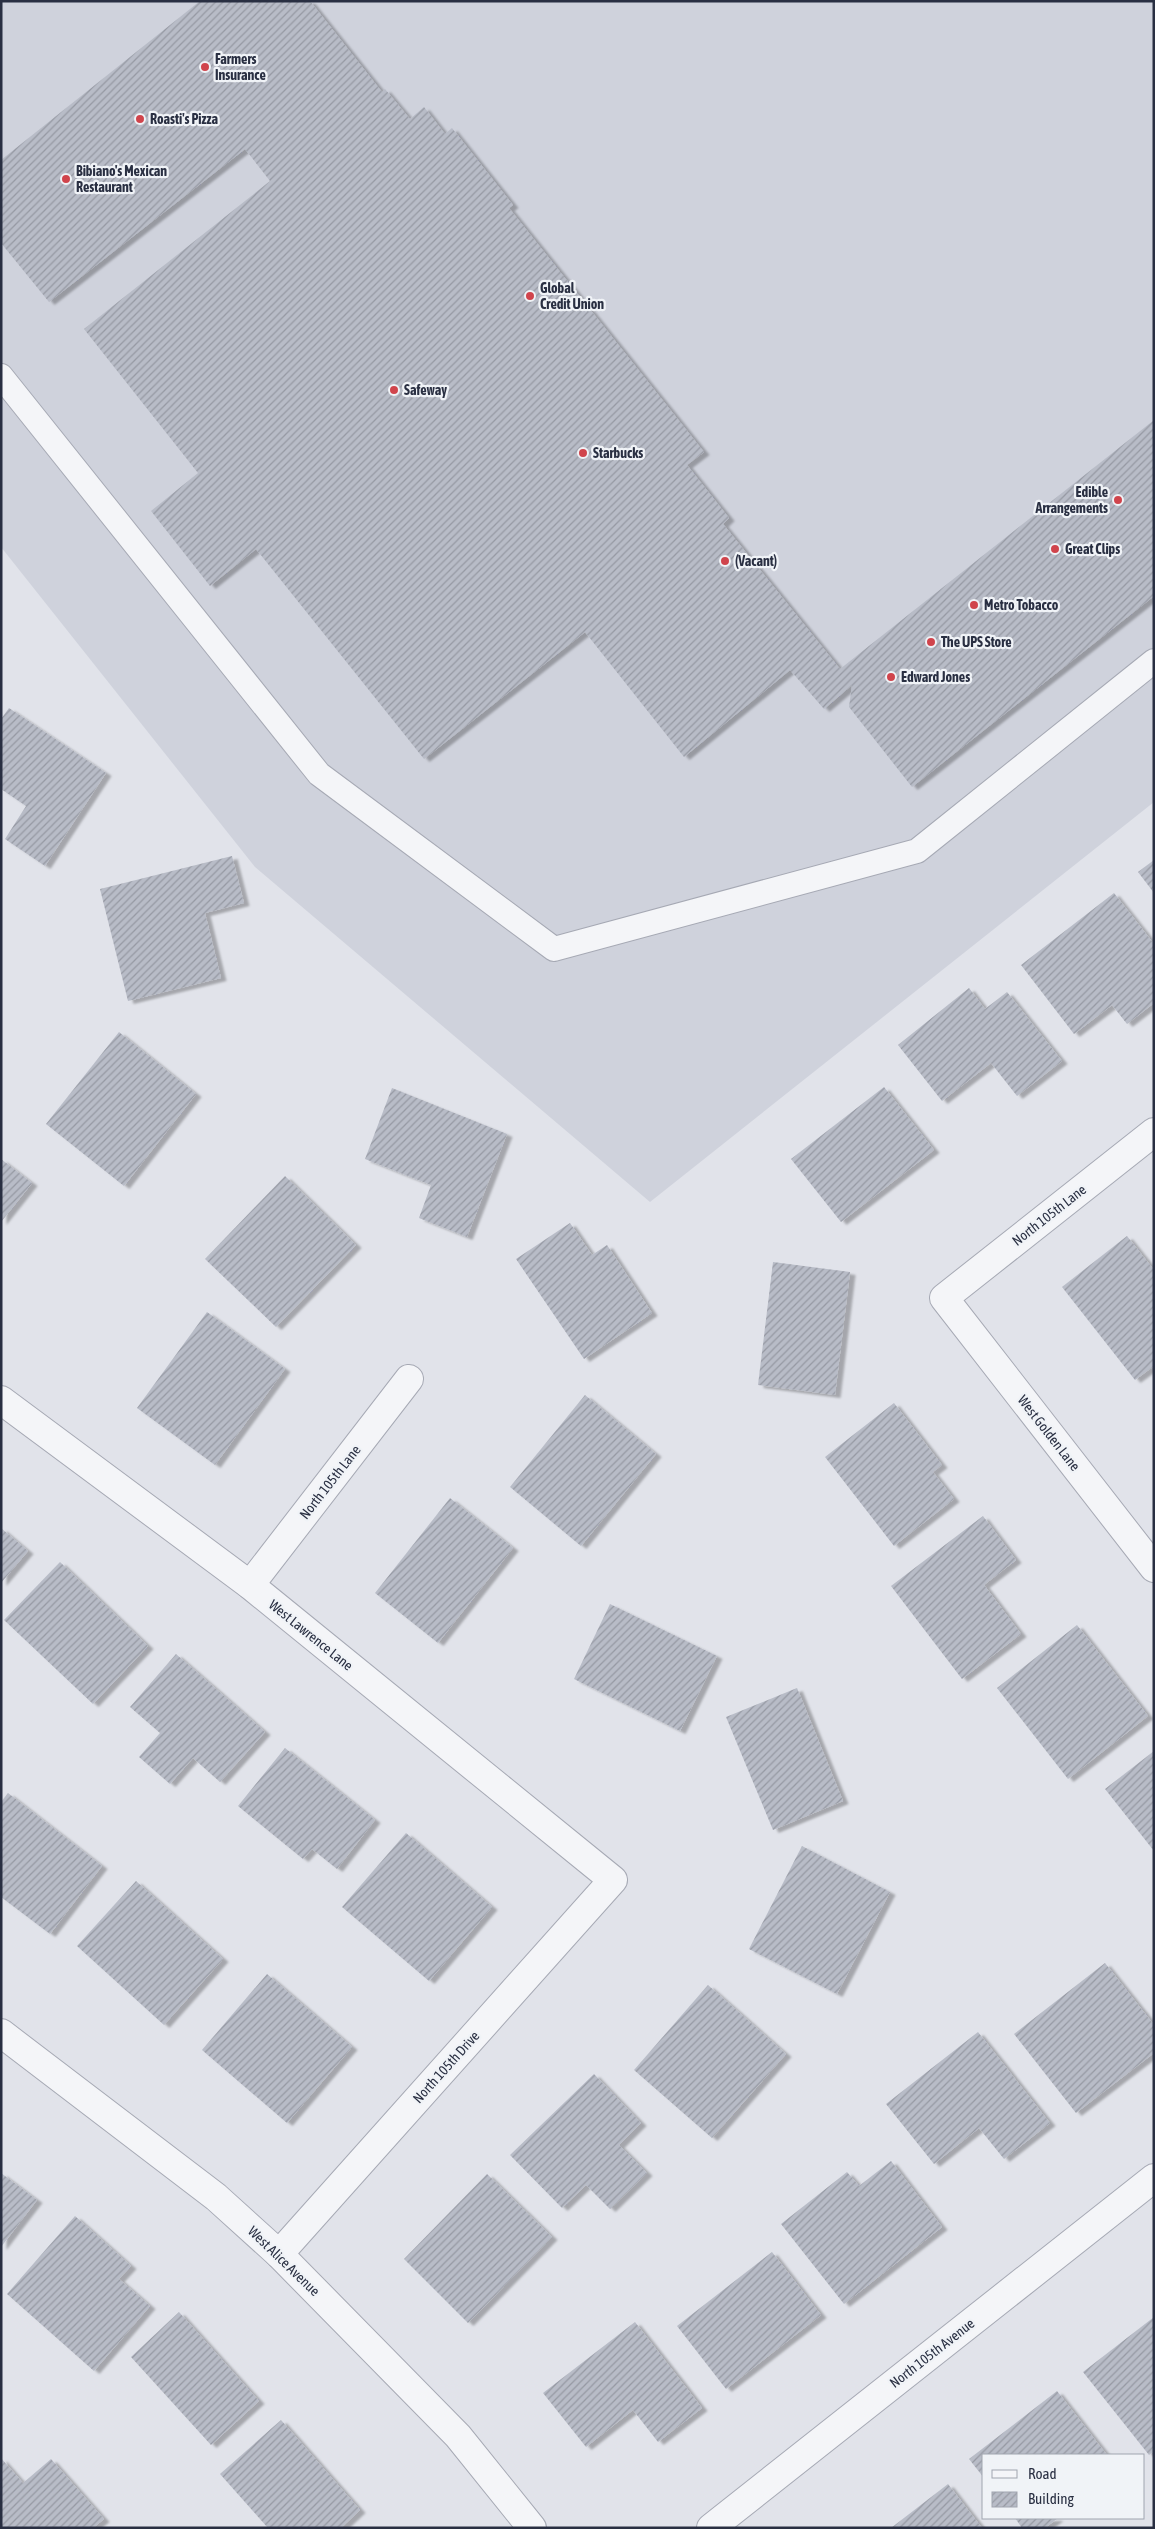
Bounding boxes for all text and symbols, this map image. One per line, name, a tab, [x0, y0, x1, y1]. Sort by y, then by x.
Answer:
place label: Farmers Insurance	[215, 51, 266, 83]
marker: Farmers Insurance	[199, 61, 211, 73]
place label: Roasti's Pizza	[150, 111, 218, 127]
marker: Roasti's Pizza	[134, 113, 146, 125]
place label: Bibiano's Mexican Restaurant	[76, 163, 167, 195]
marker: Bibiano's Mexican Restaurant	[60, 173, 72, 185]
place label: Global Credit Union	[540, 280, 604, 312]
marker: Global Credit Union	[524, 290, 536, 302]
place label: Safeway	[404, 382, 447, 398]
marker: Safeway	[388, 384, 400, 396]
place label: Starbucks	[593, 445, 643, 461]
marker: Starbucks	[577, 447, 589, 459]
place label: Edible Arrangements	[1035, 484, 1108, 516]
marker: Edible Arrangements	[1112, 494, 1124, 506]
place label: Great Clips	[1065, 541, 1120, 557]
marker: Great Clips	[1049, 543, 1061, 555]
place label: (Vacant)	[735, 553, 777, 569]
marker: (Vacant)	[719, 555, 731, 567]
place label: Metro Tobacco	[984, 597, 1059, 613]
marker: Metro Tobacco	[968, 599, 980, 611]
place label: The UPS Store	[941, 634, 1012, 650]
marker: The UPS Store	[925, 636, 937, 648]
place label: Edward Jones	[901, 669, 970, 685]
marker: Edward Jones	[885, 671, 897, 683]
street label: North 105th Lane	[1009, 1181, 1089, 1249]
street label: West Golden Lane	[1015, 1392, 1083, 1474]
street label: North 105th Lane	[296, 1442, 364, 1522]
street label: West Lawrence Lane	[266, 1596, 356, 1674]
street label: North 105th Drive	[410, 2028, 482, 2106]
street label: West Alice Avenue	[245, 2223, 323, 2299]
street label: North 105th Avenue	[887, 2315, 977, 2391]
legend	[982, 2454, 1145, 2519]
text: Road	[1028, 2465, 1057, 2482]
text: Building	[1028, 2490, 1074, 2507]

